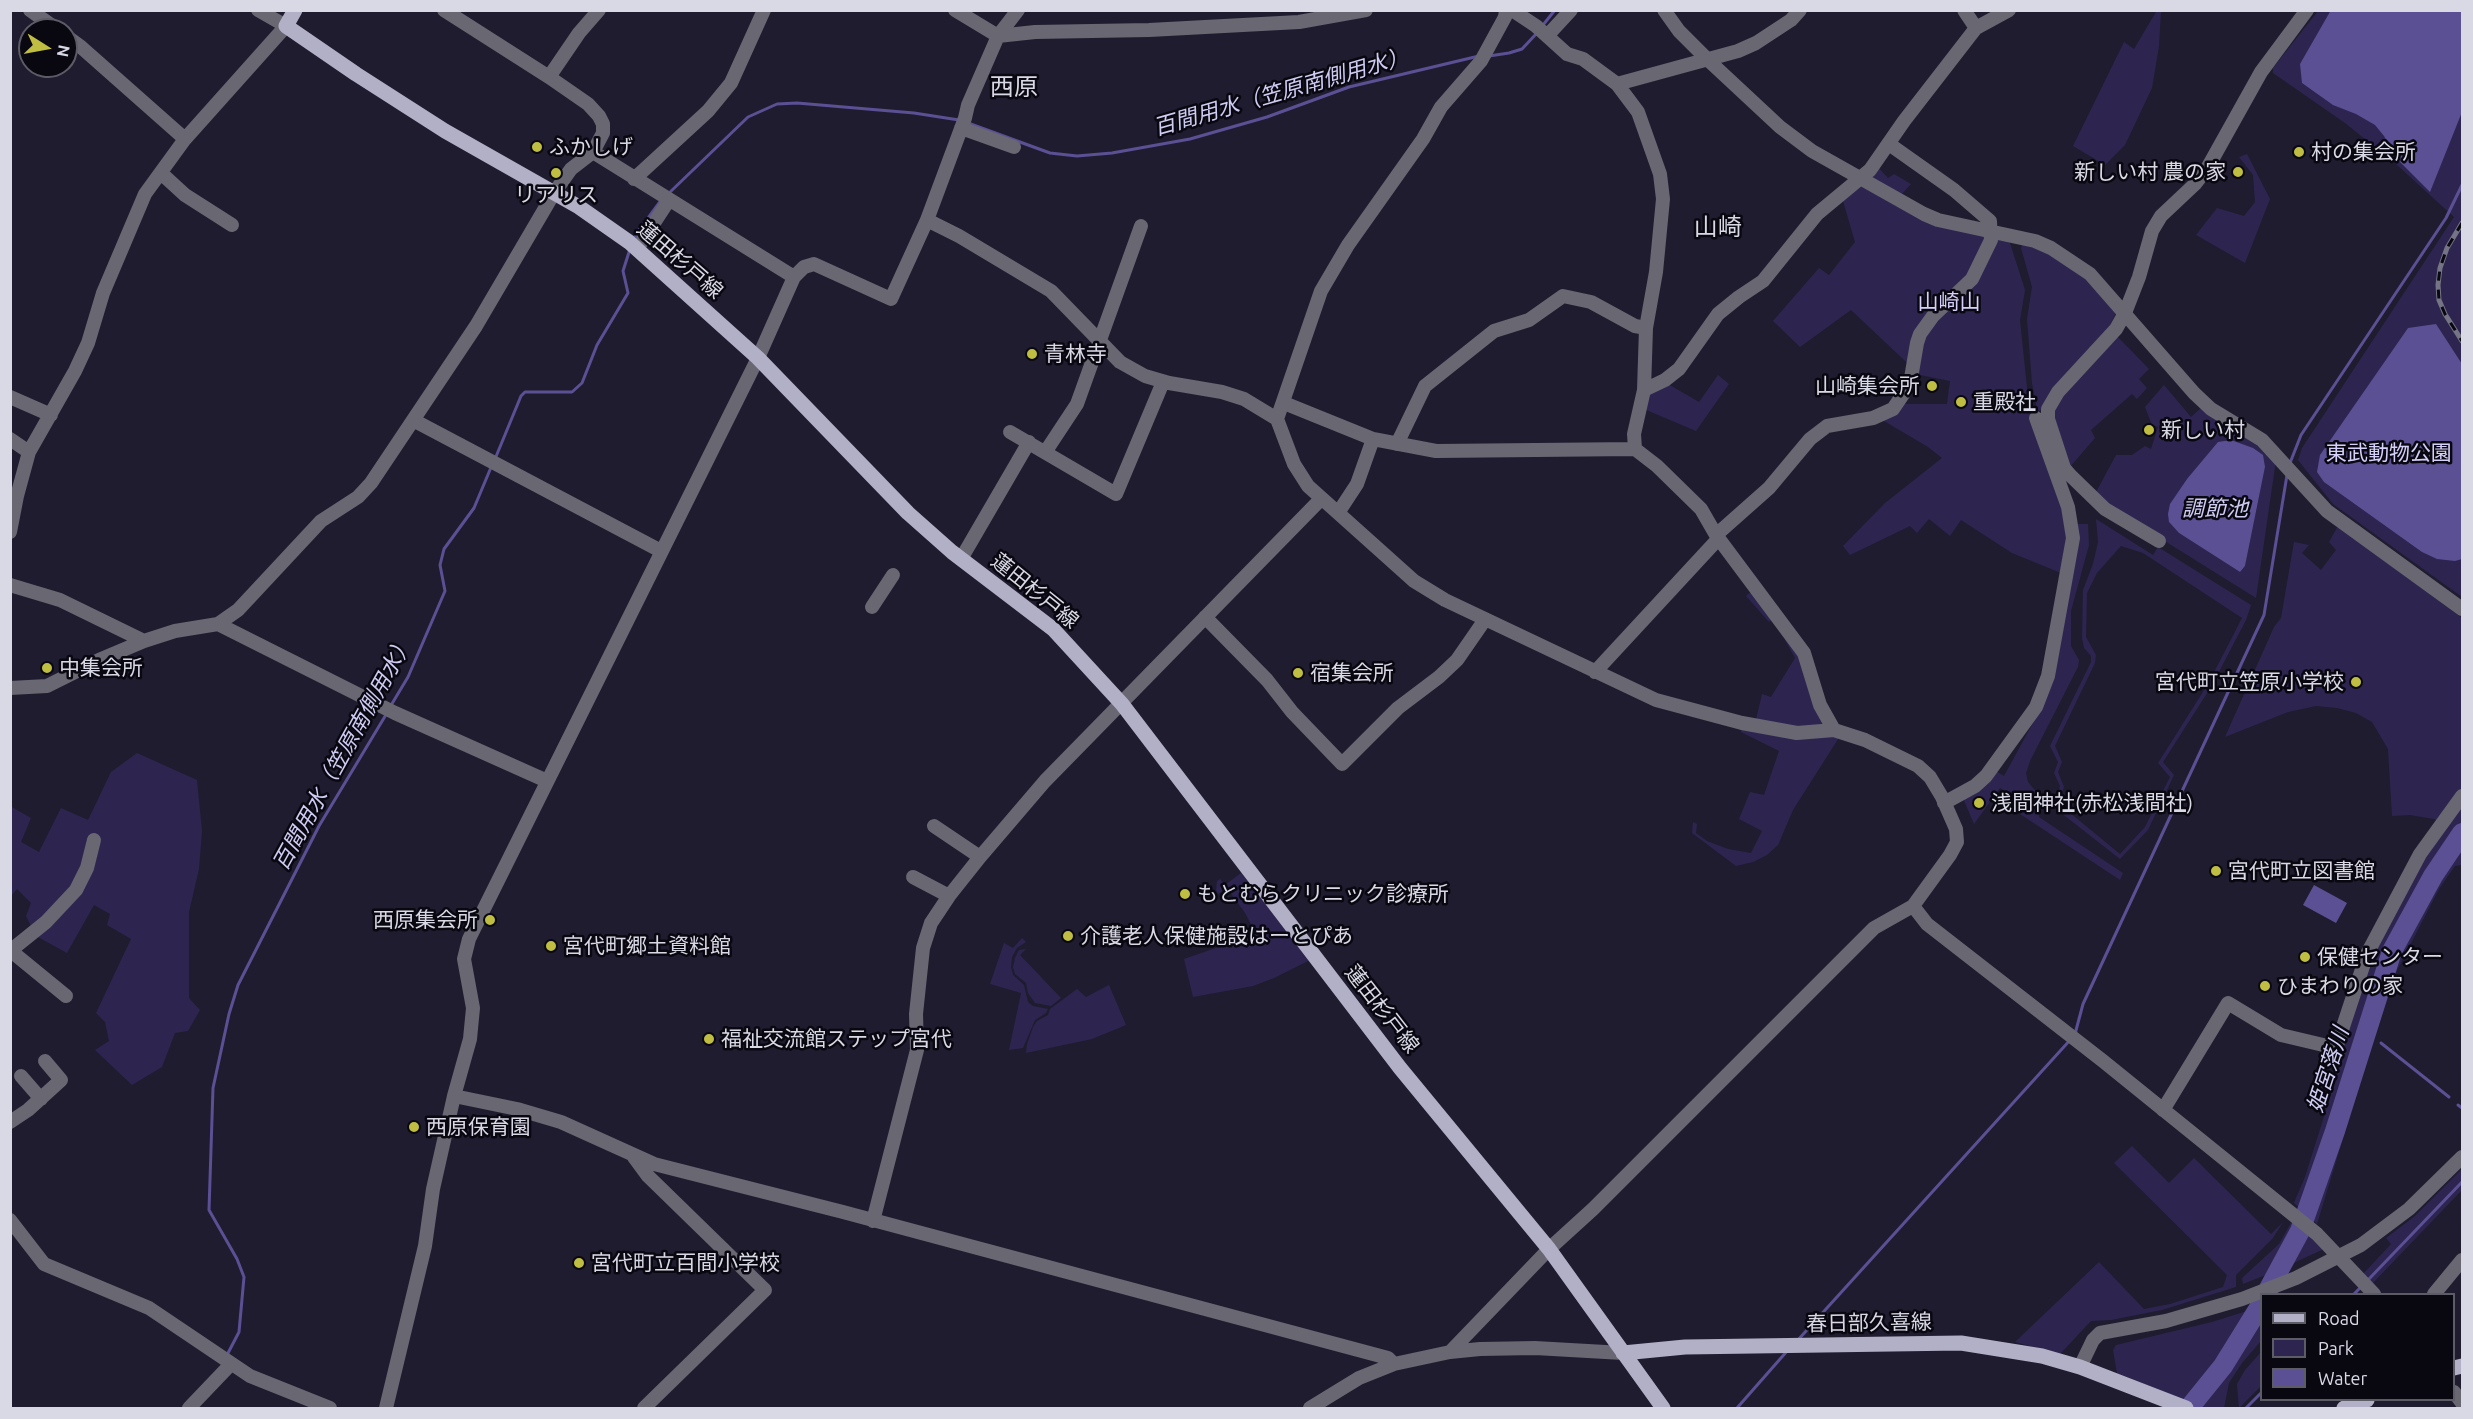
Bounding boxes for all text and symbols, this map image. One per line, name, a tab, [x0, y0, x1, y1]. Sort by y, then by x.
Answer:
north arrow	[18, 18, 78, 78]
text: N	[54, 43, 74, 59]
water label: 百間用水（笠原南側用水）	[1150, 43, 1412, 141]
district label: 西原	[990, 73, 1038, 101]
place label: ふかしげ	[549, 134, 633, 160]
place label: 村の集会所	[2311, 139, 2416, 165]
marker: ふかしげ	[530, 140, 544, 154]
marker: 村の集会所	[2292, 145, 2306, 159]
place label: 新しい村 農の家	[2074, 159, 2226, 185]
marker: 新しい村 農の家	[2231, 165, 2245, 179]
marker: リアリス	[549, 166, 563, 180]
place label: リアリス	[514, 182, 598, 208]
district label: 山崎	[1694, 213, 1742, 241]
street label: 蓮田杉戸線	[632, 216, 728, 304]
park label: 山崎山	[1918, 289, 1980, 315]
place label: 青林寺	[1044, 341, 1107, 367]
marker: 青林寺	[1025, 347, 1039, 361]
place label: 山崎集会所	[1815, 373, 1920, 399]
marker: 山崎集会所	[1925, 379, 1939, 393]
place label: 重殿社	[1973, 389, 2036, 415]
marker: 重殿社	[1954, 395, 1968, 409]
place label: 新しい村	[2161, 417, 2245, 443]
marker: 新しい村	[2142, 423, 2156, 437]
park label: 東武動物公園	[2326, 440, 2452, 466]
water label: 調節池	[2182, 496, 2248, 522]
street label: 蓮田杉戸線	[986, 548, 1084, 634]
water label: 百間用水（笠原南側用水）	[267, 631, 419, 875]
place label: 中集会所	[59, 655, 143, 681]
place label: 宿集会所	[1310, 660, 1394, 686]
marker: 中集会所	[40, 661, 54, 675]
marker: 宿集会所	[1291, 666, 1305, 680]
place label: 宮代町立笠原小学校	[2155, 669, 2344, 695]
marker: 宮代町立笠原小学校	[2349, 675, 2363, 689]
place label: 浅間神社(赤松浅間社)	[1991, 790, 2193, 816]
marker: 浅間神社(赤松浅間社)	[1972, 796, 1986, 810]
place label: 宮代町立図書館	[2228, 858, 2375, 884]
marker: 宮代町立図書館	[2209, 864, 2223, 878]
place label: もとむらクリニック診療所	[1197, 881, 1449, 907]
marker: もとむらクリニック診療所	[1178, 887, 1192, 901]
place label: 西原集会所	[373, 907, 478, 933]
marker: 西原集会所	[483, 913, 497, 927]
place label: 介護老人保健施設はーとぴあ	[1080, 923, 1353, 949]
marker: 介護老人保健施設はーとぴあ	[1061, 929, 1075, 943]
place label: 宮代町郷土資料館	[563, 933, 731, 959]
marker: 宮代町郷土資料館	[544, 939, 558, 953]
place label: 保健センター	[2317, 944, 2443, 970]
marker: 保健センター	[2298, 950, 2312, 964]
street label: 蓮田杉戸線	[1340, 960, 1424, 1058]
place label: ひまわりの家	[2277, 973, 2403, 999]
marker: ひまわりの家	[2258, 979, 2272, 993]
water label: 姫宮落川	[2302, 1024, 2354, 1116]
place label: 福祉交流館ステップ宮代	[721, 1026, 952, 1052]
marker: 福祉交流館ステップ宮代	[702, 1032, 716, 1046]
place label: 西原保育園	[426, 1114, 531, 1140]
marker: 西原保育園	[407, 1120, 421, 1134]
place label: 宮代町立百間小学校	[591, 1250, 780, 1276]
marker: 宮代町立百間小学校	[572, 1256, 586, 1270]
legend	[2260, 1293, 2455, 1401]
text: Road	[2318, 1308, 2360, 1328]
street label: 春日部久喜線	[1806, 1309, 1932, 1337]
text: Park	[2318, 1338, 2354, 1358]
text: Water	[2318, 1368, 2367, 1388]

